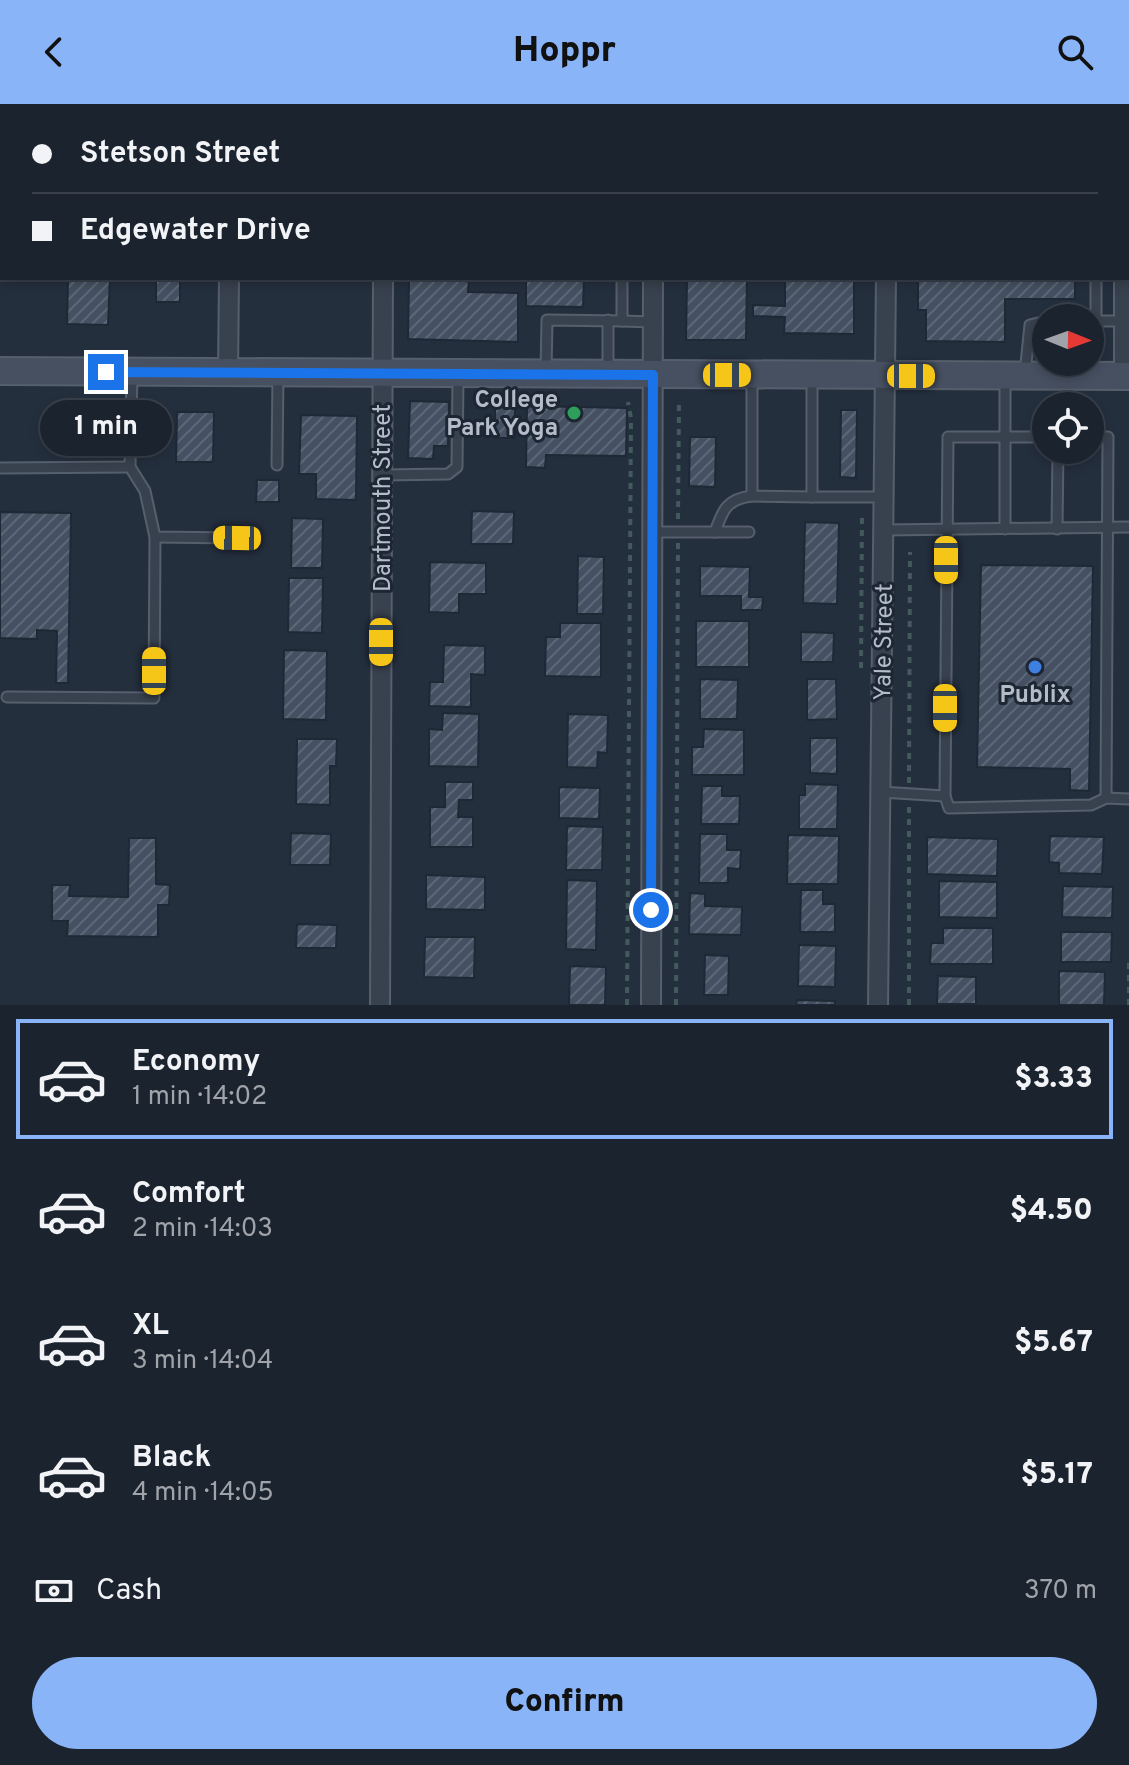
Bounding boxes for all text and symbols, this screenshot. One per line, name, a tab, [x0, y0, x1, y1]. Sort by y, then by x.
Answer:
text: Hoppr	[513, 29, 616, 75]
icon: back	[32, 30, 76, 74]
icon: search	[1053, 30, 1097, 74]
text: Stetson Street	[80, 136, 280, 173]
text: Edgewater Drive	[80, 213, 311, 250]
north arrow	[1032, 304, 1104, 376]
map controls	[1032, 304, 1104, 464]
route end	[88, 354, 124, 390]
car	[703, 363, 751, 387]
car	[887, 364, 935, 388]
place label: College Park Yoga	[446, 386, 558, 444]
button: locate	[1032, 392, 1104, 464]
callout: 1 min	[40, 400, 172, 456]
street label: Dartmouth Street	[369, 404, 399, 592]
marker: College Park Yoga	[565, 404, 583, 422]
text: 1 min	[74, 411, 138, 444]
car	[213, 526, 261, 550]
car	[934, 536, 958, 584]
street label: Yale Street	[869, 583, 901, 701]
car	[369, 618, 393, 666]
car	[142, 647, 166, 695]
marker: Publix	[1026, 658, 1044, 676]
place label: Publix	[999, 681, 1071, 711]
car	[933, 684, 957, 732]
route start	[633, 892, 669, 928]
icon: car	[36, 1043, 108, 1115]
text: Economy	[132, 1044, 260, 1081]
text: $3.33	[1014, 1061, 1093, 1098]
text: 1 min · 14:02	[132, 1081, 267, 1114]
icon: car	[36, 1175, 108, 1247]
text: Comfort	[132, 1176, 245, 1213]
text: $4.50	[1010, 1193, 1093, 1230]
text: 2 min · 14:03	[132, 1213, 273, 1246]
icon: car	[36, 1307, 108, 1379]
text: XL	[132, 1308, 169, 1345]
text: $5.67	[1014, 1325, 1093, 1362]
text: 3 min · 14:04	[132, 1345, 273, 1378]
icon: car	[36, 1439, 108, 1511]
text: Black	[132, 1440, 211, 1477]
text: $5.17	[1021, 1457, 1093, 1494]
text: 4 min · 14:05	[132, 1477, 274, 1510]
icon: cash	[32, 1569, 76, 1613]
text: Cash	[96, 1573, 162, 1610]
text: 370 m	[1024, 1575, 1097, 1608]
button: Confirm	[32, 1657, 1097, 1749]

